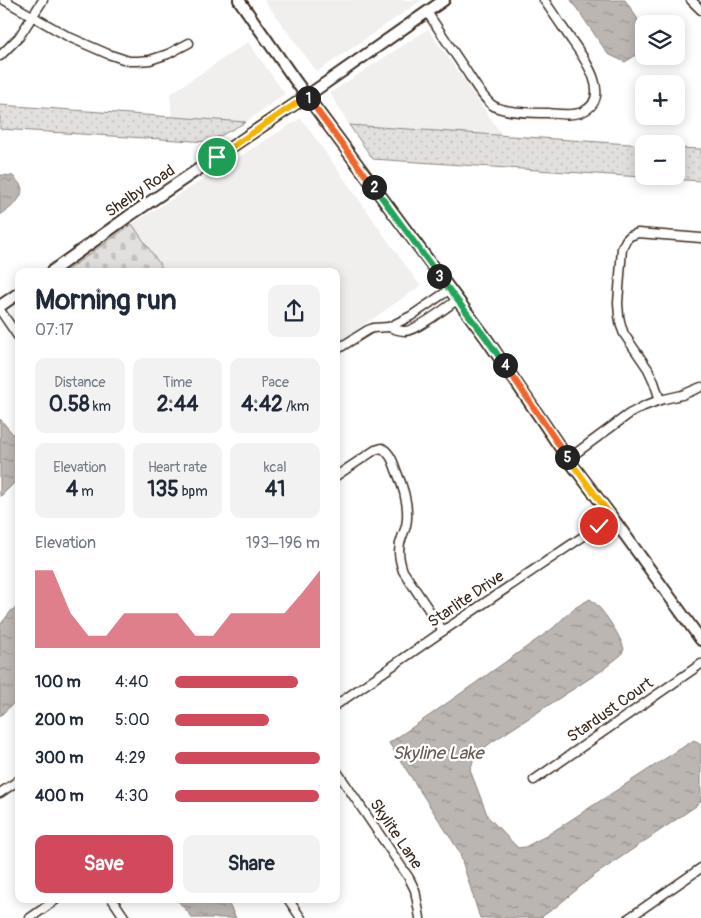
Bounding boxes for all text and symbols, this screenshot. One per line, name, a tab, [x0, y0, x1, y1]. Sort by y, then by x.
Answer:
map controls	[635, 15, 685, 185]
button: layers	[635, 15, 685, 65]
button: +	[635, 75, 685, 125]
pin: 1	[296, 86, 320, 110]
text: 1	[306, 90, 311, 107]
button: −	[635, 135, 685, 185]
pin	[196, 136, 238, 178]
icon: arrive	[203, 143, 231, 171]
street label: Shelby Road	[101, 160, 179, 222]
pin: 2	[362, 174, 386, 200]
text: 2	[371, 179, 378, 196]
pin: 3	[426, 264, 452, 288]
text: 3	[436, 268, 443, 285]
text: Morning run	[35, 283, 177, 318]
button: share	[268, 285, 320, 337]
text: 07:17	[35, 320, 73, 340]
pin: 4	[492, 352, 518, 378]
text: 4	[501, 357, 510, 374]
text: Distance	[54, 374, 105, 391]
text: Time	[163, 374, 192, 391]
text: Pace	[261, 374, 289, 391]
text: 0.58	[49, 391, 90, 418]
text: 2:44	[157, 391, 198, 418]
text: 4:42	[241, 391, 283, 418]
text: km	[90, 398, 111, 415]
text: /km	[283, 398, 309, 415]
pin: 5	[554, 444, 580, 470]
text: 5	[564, 449, 571, 466]
text: Elevation	[53, 459, 107, 476]
text: Heart rate	[148, 459, 207, 476]
text: kcal	[264, 459, 287, 476]
text: 4	[66, 476, 78, 503]
text: 135	[147, 476, 179, 503]
text: 41	[265, 476, 285, 503]
text: m	[78, 483, 94, 500]
text: bpm	[179, 483, 208, 500]
pin	[578, 505, 620, 547]
icon: check	[585, 512, 613, 540]
text: Elevation	[35, 533, 96, 553]
text: 193–196 m	[246, 533, 320, 553]
street label: Starlite Drive	[424, 566, 508, 632]
text: 100 m	[35, 672, 81, 692]
text: 4:40	[115, 672, 149, 692]
street label: Stardust Court	[563, 673, 657, 747]
text: 200 m	[35, 710, 83, 730]
text: 5:00	[115, 710, 150, 730]
water label: Skyline Lake	[393, 742, 486, 765]
text: 300 m	[35, 748, 83, 768]
text: 4:29	[115, 748, 146, 768]
text: 400 m	[35, 786, 84, 806]
text: 4:30	[115, 786, 148, 806]
street label: Skylite Lane	[365, 795, 427, 873]
button: Save	[35, 835, 173, 893]
button: Share	[183, 835, 320, 893]

